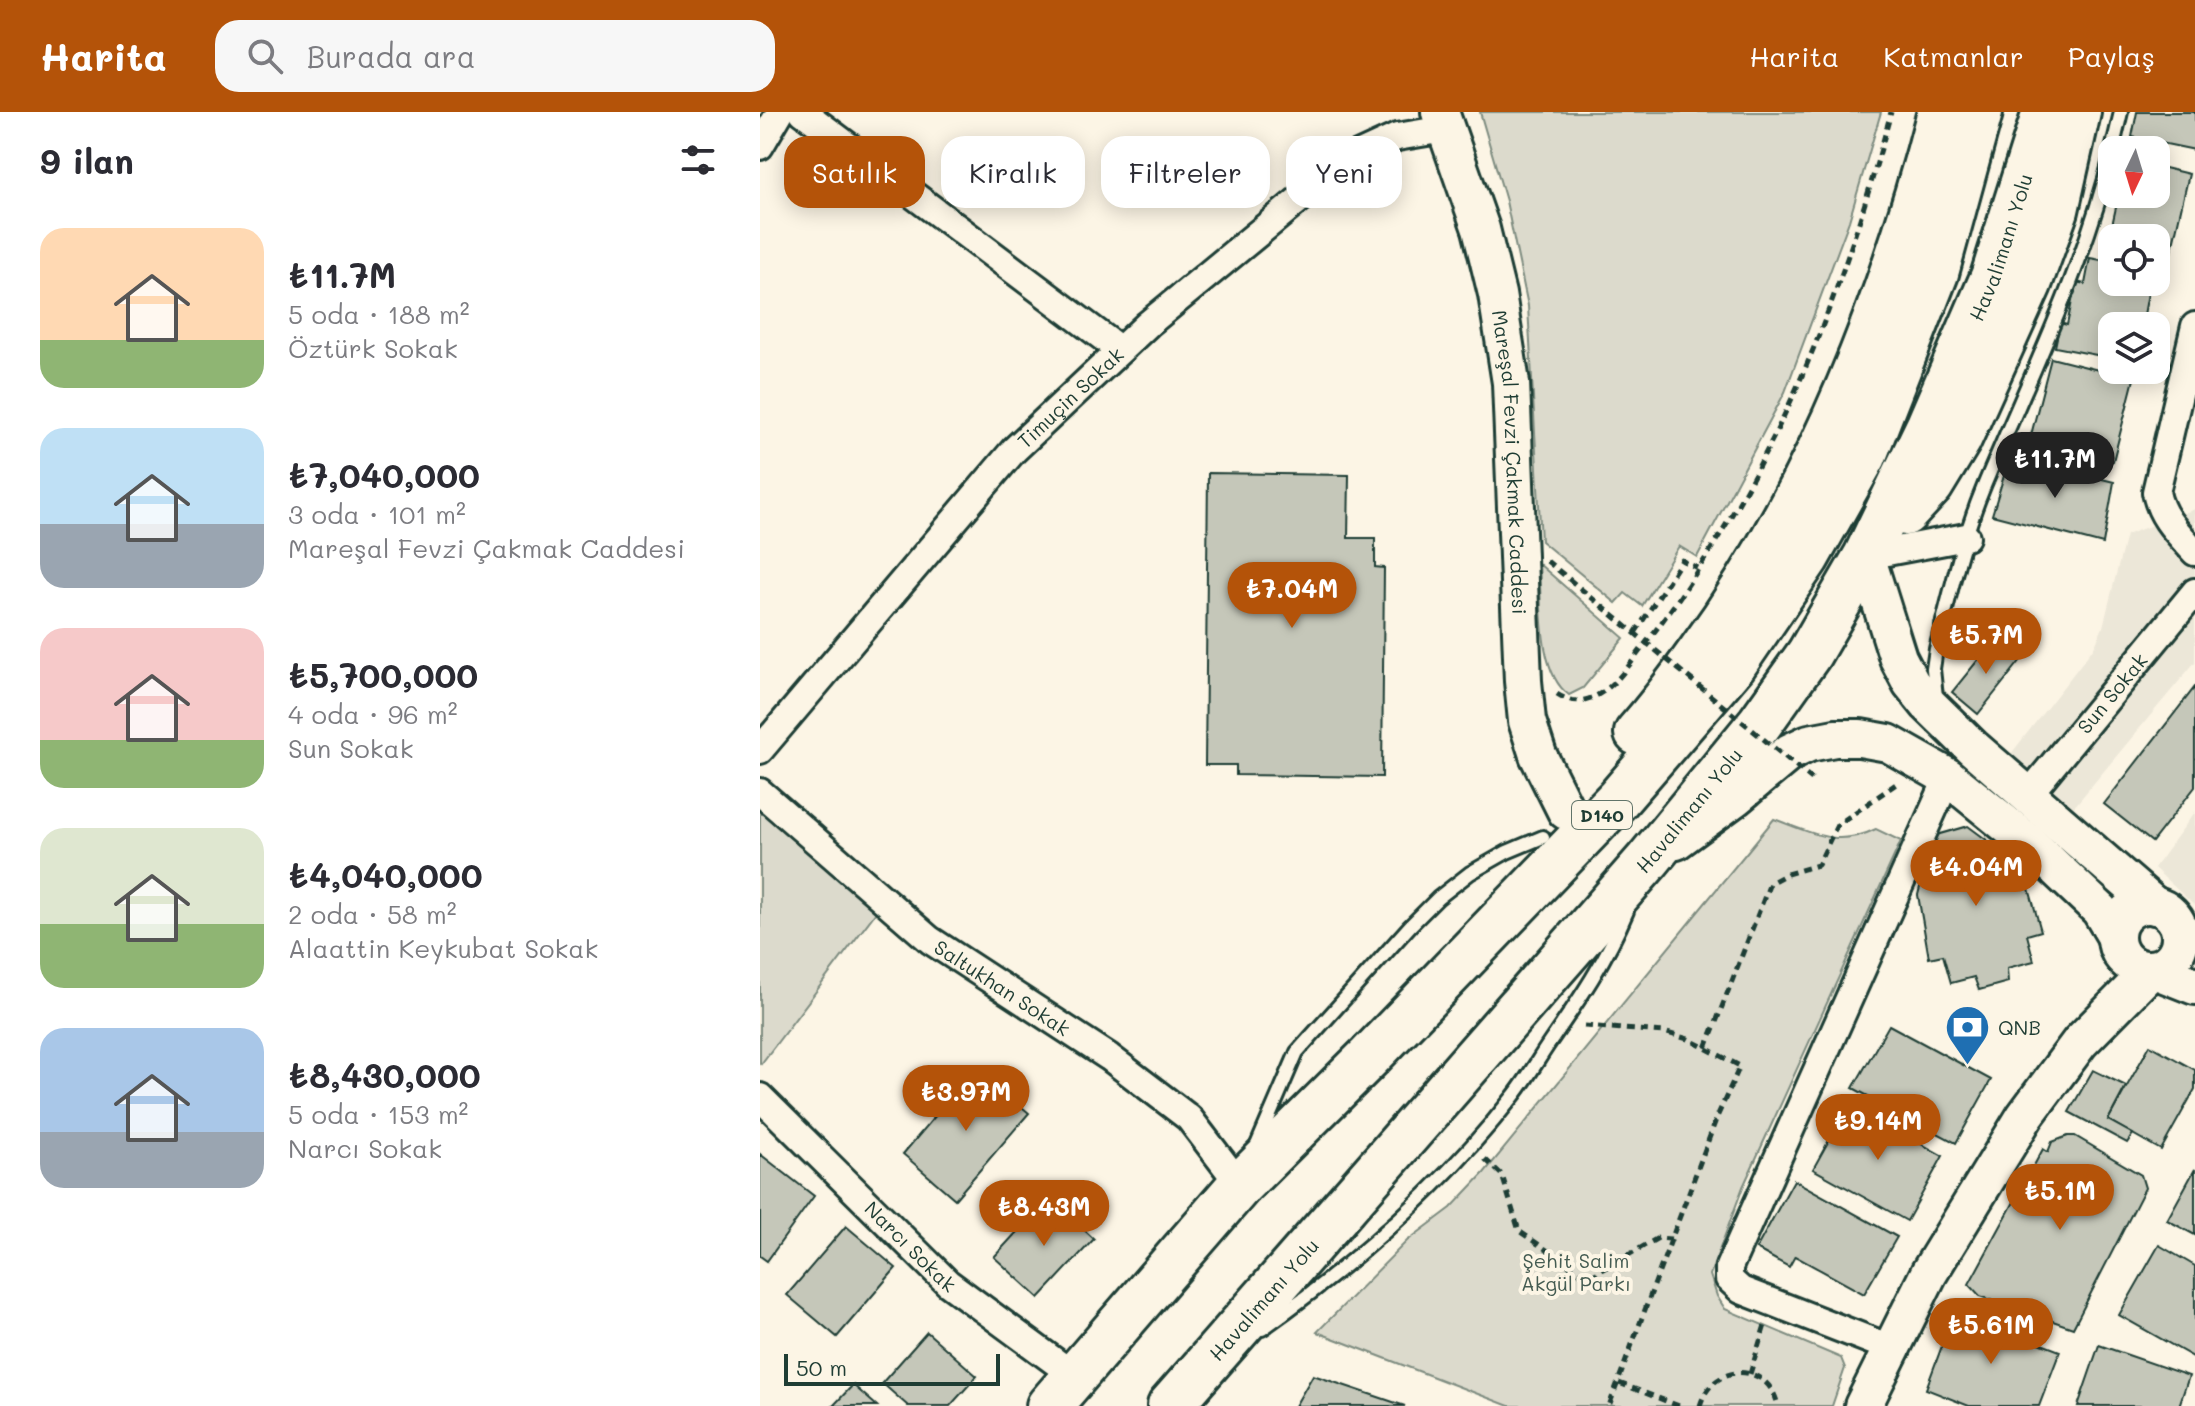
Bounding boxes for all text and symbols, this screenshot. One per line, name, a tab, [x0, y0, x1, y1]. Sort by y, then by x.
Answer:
search box	[215, 20, 775, 92]
text: Harita	[40, 31, 167, 81]
icon: search	[243, 34, 287, 78]
text: Burada ara	[307, 36, 475, 76]
text: Harita	[1749, 38, 1839, 74]
text: Katmanlar	[1883, 38, 2024, 74]
text: Paylaş	[2068, 38, 2155, 74]
chip: Satılık	[784, 136, 925, 208]
chip: Kiralık	[941, 136, 1085, 208]
chip: Filtreler	[1101, 136, 1270, 208]
chip: Yeni	[1286, 136, 1402, 208]
north arrow	[2098, 136, 2170, 208]
map controls	[2098, 136, 2170, 384]
text: 9 ilan	[40, 138, 134, 183]
icon: filters	[676, 138, 720, 182]
street label: Havalimanı Yolu	[1963, 170, 2038, 325]
button: locate	[2098, 224, 2170, 296]
text: ₺11.7M	[288, 252, 396, 297]
icon: home	[104, 260, 200, 356]
text: 5 oda · 188 m²	[288, 297, 470, 331]
street label: Mareşal Fevzi Çakmak Caddesi	[1487, 308, 1533, 615]
button: layers	[2098, 312, 2170, 384]
text: Öztürk Sokak	[288, 331, 458, 365]
street label: Timuçin Sokak	[1011, 341, 1129, 454]
pin: ₺11.7M	[1990, 432, 2120, 500]
text: ₺11.7M	[2014, 441, 2096, 475]
text: ₺7,040,000	[288, 452, 480, 497]
icon: home	[104, 460, 200, 556]
text: 3 oda · 101 m²	[288, 497, 466, 531]
text: Mareşal Fevzi Çakmak Caddesi	[288, 531, 685, 565]
pin: ₺7.04M	[1227, 562, 1357, 630]
text: ₺7.04M	[1246, 571, 1338, 605]
pin: ₺5.7M	[1930, 608, 2042, 676]
text: ₺5.7M	[1949, 617, 2023, 651]
street label: Sun Sokak	[2071, 648, 2153, 739]
text: ₺5,700,000	[288, 652, 478, 697]
icon: home	[104, 660, 200, 756]
text: 4 oda · 96 m²	[288, 697, 458, 731]
text: Sun Sokak	[288, 731, 413, 765]
street label: Havalimanı Yolu	[1630, 742, 1748, 878]
road number: D140	[1572, 801, 1632, 829]
pin: ₺4.04M	[1911, 840, 2041, 908]
text: ₺4.04M	[1929, 849, 2023, 883]
text: ₺4,040,000	[288, 852, 483, 897]
icon: home	[104, 860, 200, 956]
text: 2 oda · 58 m²	[288, 897, 457, 931]
text: Alaattin Keykubat Sokak	[288, 931, 598, 965]
street label: Saltukhan Sokak	[930, 933, 1075, 1041]
bank icon: QNB	[1943, 1003, 1991, 1066]
place label: QNB	[1998, 1014, 2041, 1040]
text: ₺8,430,000	[288, 1052, 481, 1097]
icon: home	[104, 1060, 200, 1156]
pin: ₺3.97M	[901, 1065, 1031, 1133]
text: ₺3.97M	[920, 1074, 1012, 1108]
pin: ₺9.14M	[1813, 1094, 1943, 1162]
text: 5 oda · 153 m²	[288, 1097, 468, 1131]
text: ₺9.14M	[1834, 1103, 1922, 1137]
text: Narcı Sokak	[288, 1131, 442, 1165]
pin: ₺5.1M	[2004, 1164, 2116, 1232]
text: ₺5.1M	[2024, 1173, 2096, 1207]
pin: ₺8.43M	[979, 1180, 1109, 1248]
text: ₺8.43M	[997, 1189, 1091, 1223]
street label: Narcı Sokak	[859, 1195, 961, 1298]
street label: Havalimanı Yolu	[1203, 1233, 1324, 1366]
park label: Şehit Salim Akgül Parkı	[1521, 1247, 1631, 1296]
pin: ₺5.61M	[1926, 1298, 2056, 1366]
text: ₺5.61M	[1947, 1307, 2035, 1341]
scale bar	[784, 1350, 1000, 1386]
text: 50 m	[796, 1353, 847, 1382]

